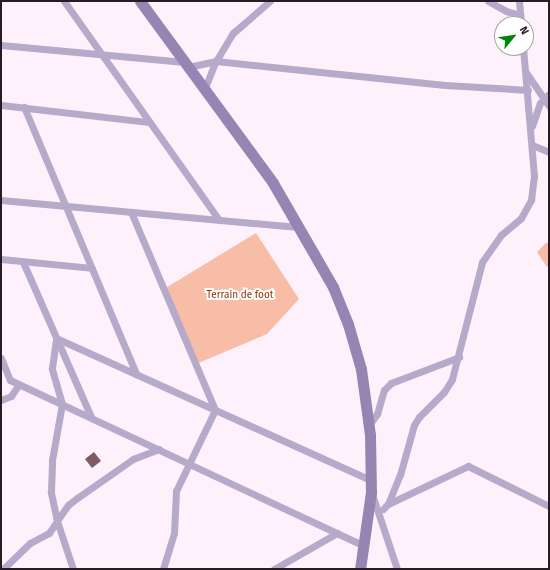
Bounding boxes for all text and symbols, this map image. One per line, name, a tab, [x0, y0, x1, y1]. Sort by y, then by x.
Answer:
north arrow	[494, 16, 534, 56]
text: N	[517, 24, 532, 37]
park label: Terrain de foot	[207, 290, 273, 302]

